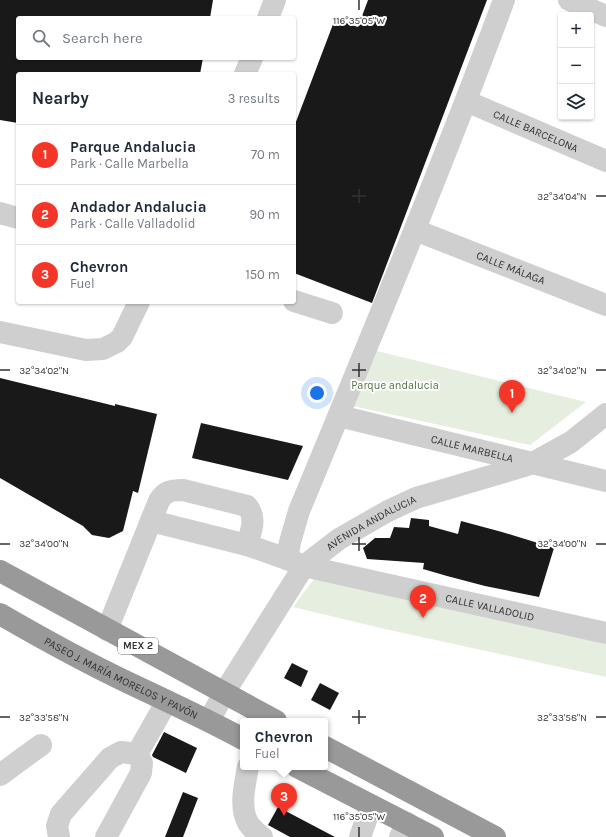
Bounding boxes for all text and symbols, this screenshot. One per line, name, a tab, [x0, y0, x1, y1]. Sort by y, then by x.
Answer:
map controls	[558, 12, 594, 120]
button: +	[558, 12, 594, 48]
text: 116°35'05"W	[333, 15, 385, 27]
search box	[16, 16, 296, 60]
icon: search	[30, 27, 52, 49]
text: Search here	[62, 29, 143, 47]
button: −	[558, 48, 594, 84]
button: layers	[558, 84, 594, 120]
text: Nearby	[32, 88, 89, 108]
text: 3 results	[228, 91, 280, 106]
street label: CALLE BARCELONA	[491, 107, 581, 155]
text: Parque Andalucia	[70, 138, 196, 156]
text: 1	[43, 147, 47, 162]
text: 70 m	[251, 147, 280, 162]
text: Park · Calle Marbella	[70, 156, 189, 171]
text: 32°34'04"N	[537, 191, 587, 203]
text: Andador Andalucia	[70, 198, 206, 216]
text: 2	[41, 207, 49, 222]
text: 90 m	[249, 207, 280, 222]
text: Park · Calle Valladolid	[70, 216, 196, 231]
street label: CALLE MÁLAGA	[475, 248, 548, 287]
text: Chevron	[70, 258, 128, 276]
text: 3	[41, 267, 49, 282]
text: 150 m	[245, 267, 280, 282]
text: Fuel	[70, 276, 95, 291]
text: 32°34'02"N	[19, 365, 69, 377]
text: 32°34'02"N	[537, 365, 587, 377]
park label: Parque andalucia	[351, 379, 439, 392]
pin: 1	[499, 380, 525, 413]
your location	[307, 383, 327, 403]
street label: CALLE MARBELLA	[430, 432, 515, 465]
street label: AVENIDA ANDALUCIA	[323, 492, 419, 553]
text: 32°34'00"N	[19, 538, 69, 550]
text: 32°34'00"N	[537, 538, 587, 550]
pin: 2	[410, 585, 436, 618]
street label: CALLE VALLADOLID	[444, 591, 536, 623]
street label: PASEO J. MARÍA MORELOS Y PAVÓN	[42, 634, 200, 721]
road number: MEX 2	[118, 638, 158, 654]
text: 32°33'58"N	[19, 712, 69, 724]
text: 32°33'58"N	[537, 712, 587, 724]
popup	[240, 718, 328, 770]
text: Chevron	[255, 728, 313, 746]
text: Fuel	[255, 746, 280, 761]
pin: 3	[271, 783, 297, 816]
text: 116°35'05"W	[333, 811, 385, 823]

